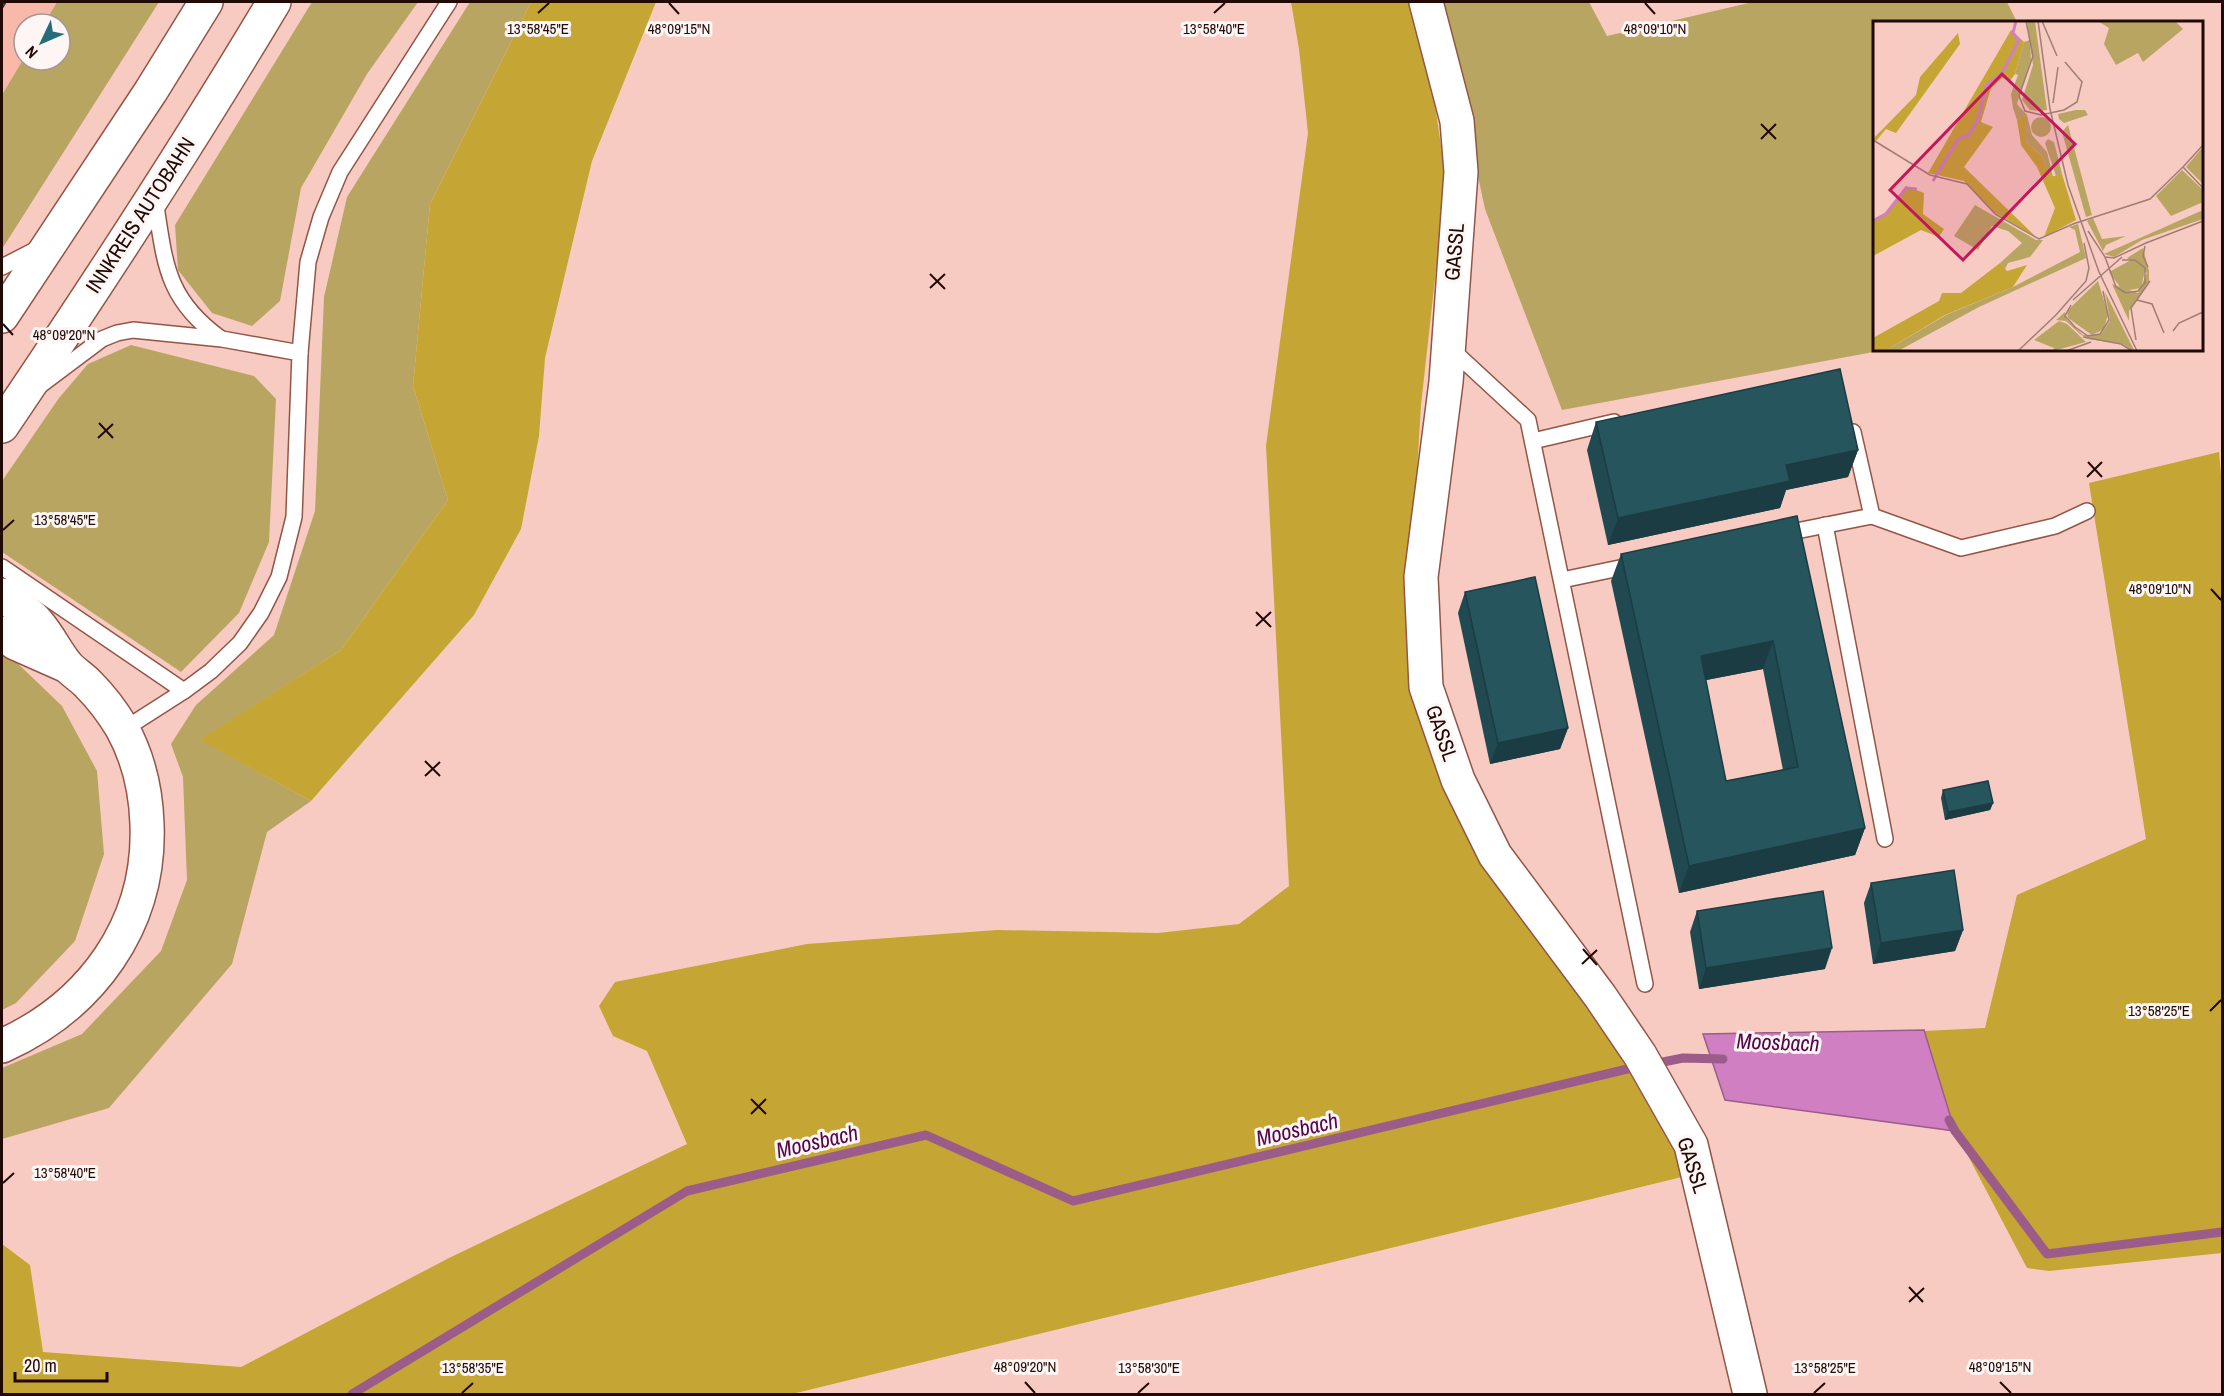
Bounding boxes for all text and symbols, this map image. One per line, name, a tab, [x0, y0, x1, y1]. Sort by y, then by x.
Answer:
north arrow	[12, 12, 72, 72]
text: 13°58'45"E	[507, 18, 569, 39]
text: 48°09'15"N	[648, 18, 710, 39]
text: 13°58'40"E	[1183, 18, 1245, 39]
text: 48°09'10"N	[1624, 18, 1686, 39]
inset map	[1873, 21, 2203, 351]
text: N	[20, 41, 42, 63]
street label: INNKREIS AUTOBAHN	[79, 131, 201, 299]
street label: GASSL	[1437, 222, 1471, 282]
text: 48°09'20"N	[33, 324, 95, 345]
text: 13°58'45"E	[34, 509, 96, 530]
text: 48°09'10"N	[2129, 578, 2191, 599]
street label: GASSL	[1419, 701, 1465, 765]
text: 13°58'25"E	[2128, 1000, 2190, 1021]
water label: Moosbach	[1736, 1026, 1820, 1058]
water label: Moosbach	[1253, 1105, 1341, 1153]
water label: Moosbach	[773, 1117, 861, 1165]
street label: GASSL	[1670, 1133, 1716, 1197]
text: 13°58'40"E	[34, 1162, 96, 1183]
scale bar	[15, 1345, 106, 1383]
text: 20 m	[24, 1353, 57, 1378]
text: 48°09'20"N	[994, 1356, 1056, 1377]
text: 48°09'15"N	[1969, 1356, 2031, 1377]
text: 13°58'35"E	[442, 1357, 504, 1378]
text: 13°58'30"E	[1118, 1357, 1180, 1378]
text: 13°58'25"E	[1794, 1357, 1856, 1378]

